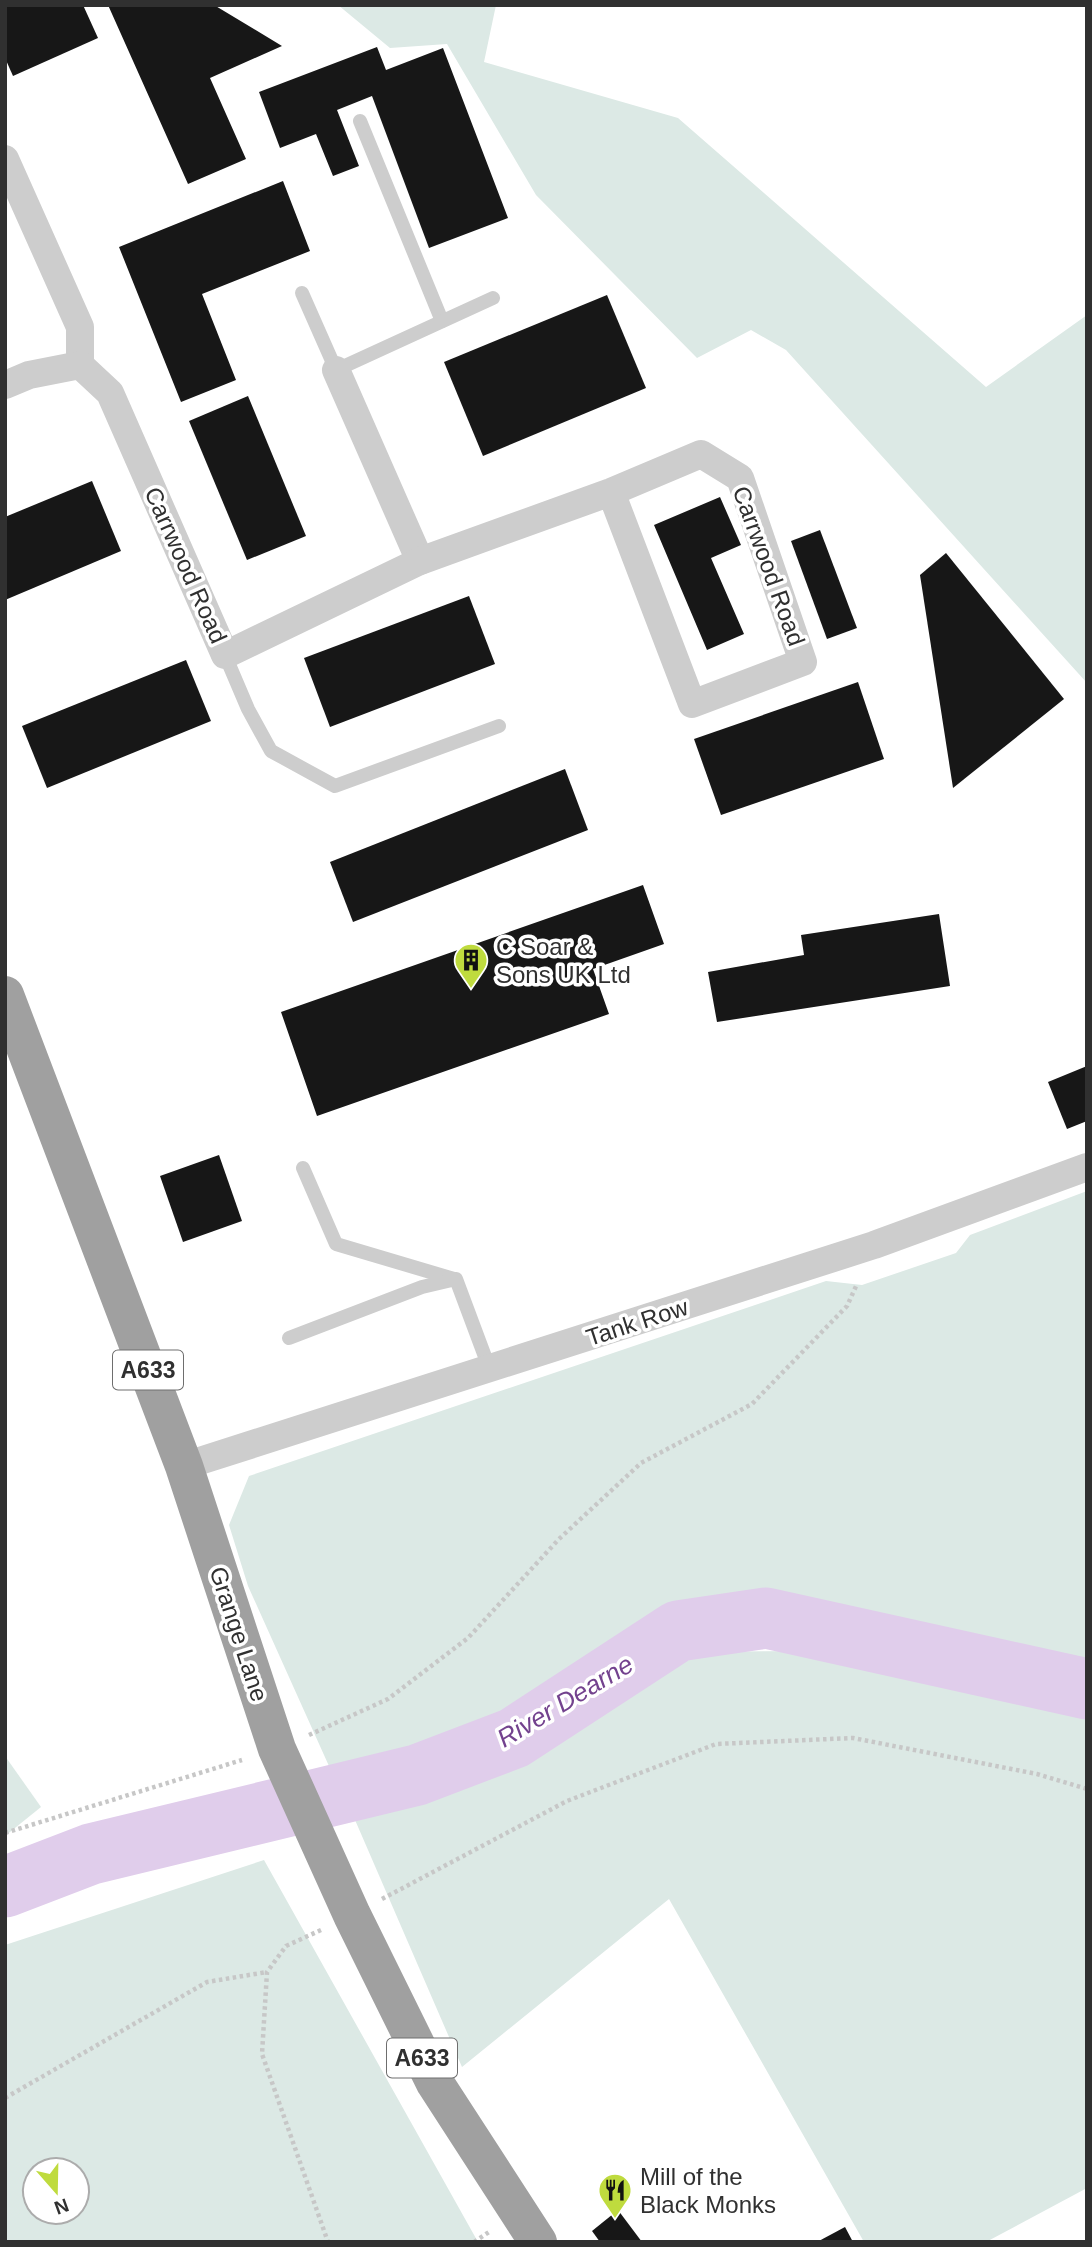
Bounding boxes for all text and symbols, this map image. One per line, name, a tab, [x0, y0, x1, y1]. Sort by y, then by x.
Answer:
street label: Carrwood Road	[728, 482, 810, 650]
street label: Carrwood Road	[139, 483, 233, 647]
place label: C Soar & Sons UK Ltd	[496, 933, 631, 988]
building icon: C Soar & Sons UK Ltd	[452, 941, 490, 990]
street label: Tank Row	[583, 1293, 692, 1351]
road number: A633	[113, 1350, 183, 1390]
street label: Grange Lane	[205, 1563, 273, 1705]
water label: River Dearne	[492, 1649, 638, 1753]
road number: A633	[387, 2038, 457, 2078]
north arrow	[21, 2156, 91, 2226]
place label: Mill of the Black Monks	[640, 2163, 776, 2218]
restaurant icon: Mill of the Black Monks	[596, 2171, 634, 2220]
text: N	[52, 2194, 72, 2219]

